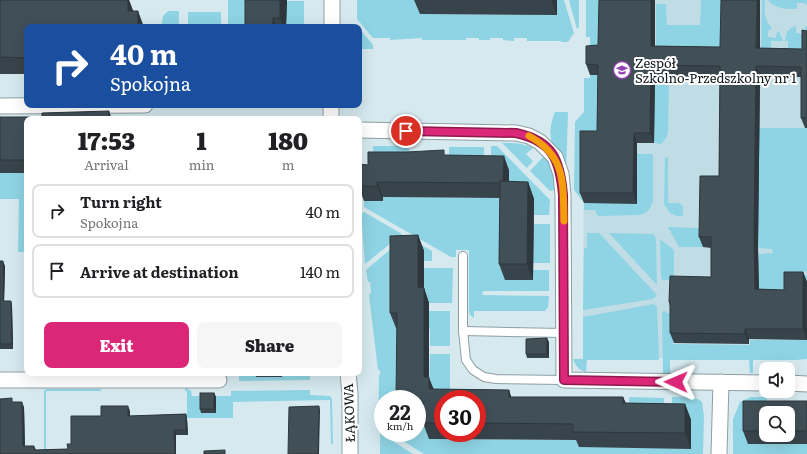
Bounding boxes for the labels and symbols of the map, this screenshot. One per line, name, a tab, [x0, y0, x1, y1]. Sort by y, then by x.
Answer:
place label: Zespół Szkolno-Przedszkolny nr 1	[635, 53, 796, 87]
school or university icon: Zespół Szkolno-Przedszkolny nr 1	[612, 60, 632, 80]
pin	[389, 114, 423, 148]
position arrow	[655, 361, 697, 403]
street label: ŁĄKOWA	[338, 383, 359, 443]
speed limit sign: 30	[434, 390, 486, 442]

